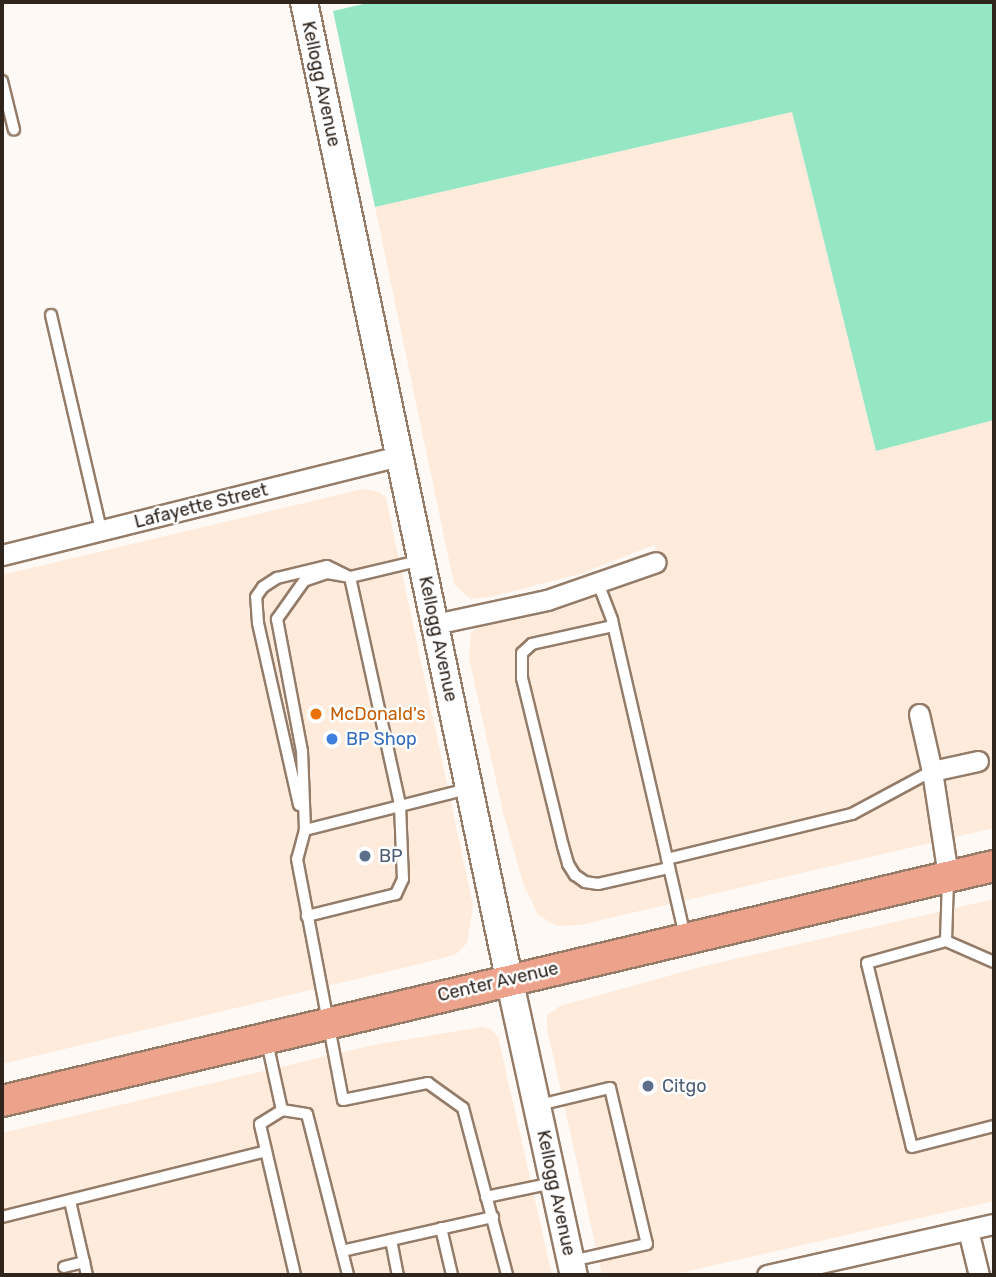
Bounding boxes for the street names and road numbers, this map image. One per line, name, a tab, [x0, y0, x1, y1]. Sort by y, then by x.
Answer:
street label: Kellogg Avenue	[297, 19, 345, 149]
street label: Lafayette Street	[132, 479, 270, 533]
street label: Kellogg Avenue	[414, 574, 462, 704]
street label: Center Avenue	[435, 958, 561, 1006]
street label: Kellogg Avenue	[532, 1128, 580, 1258]

